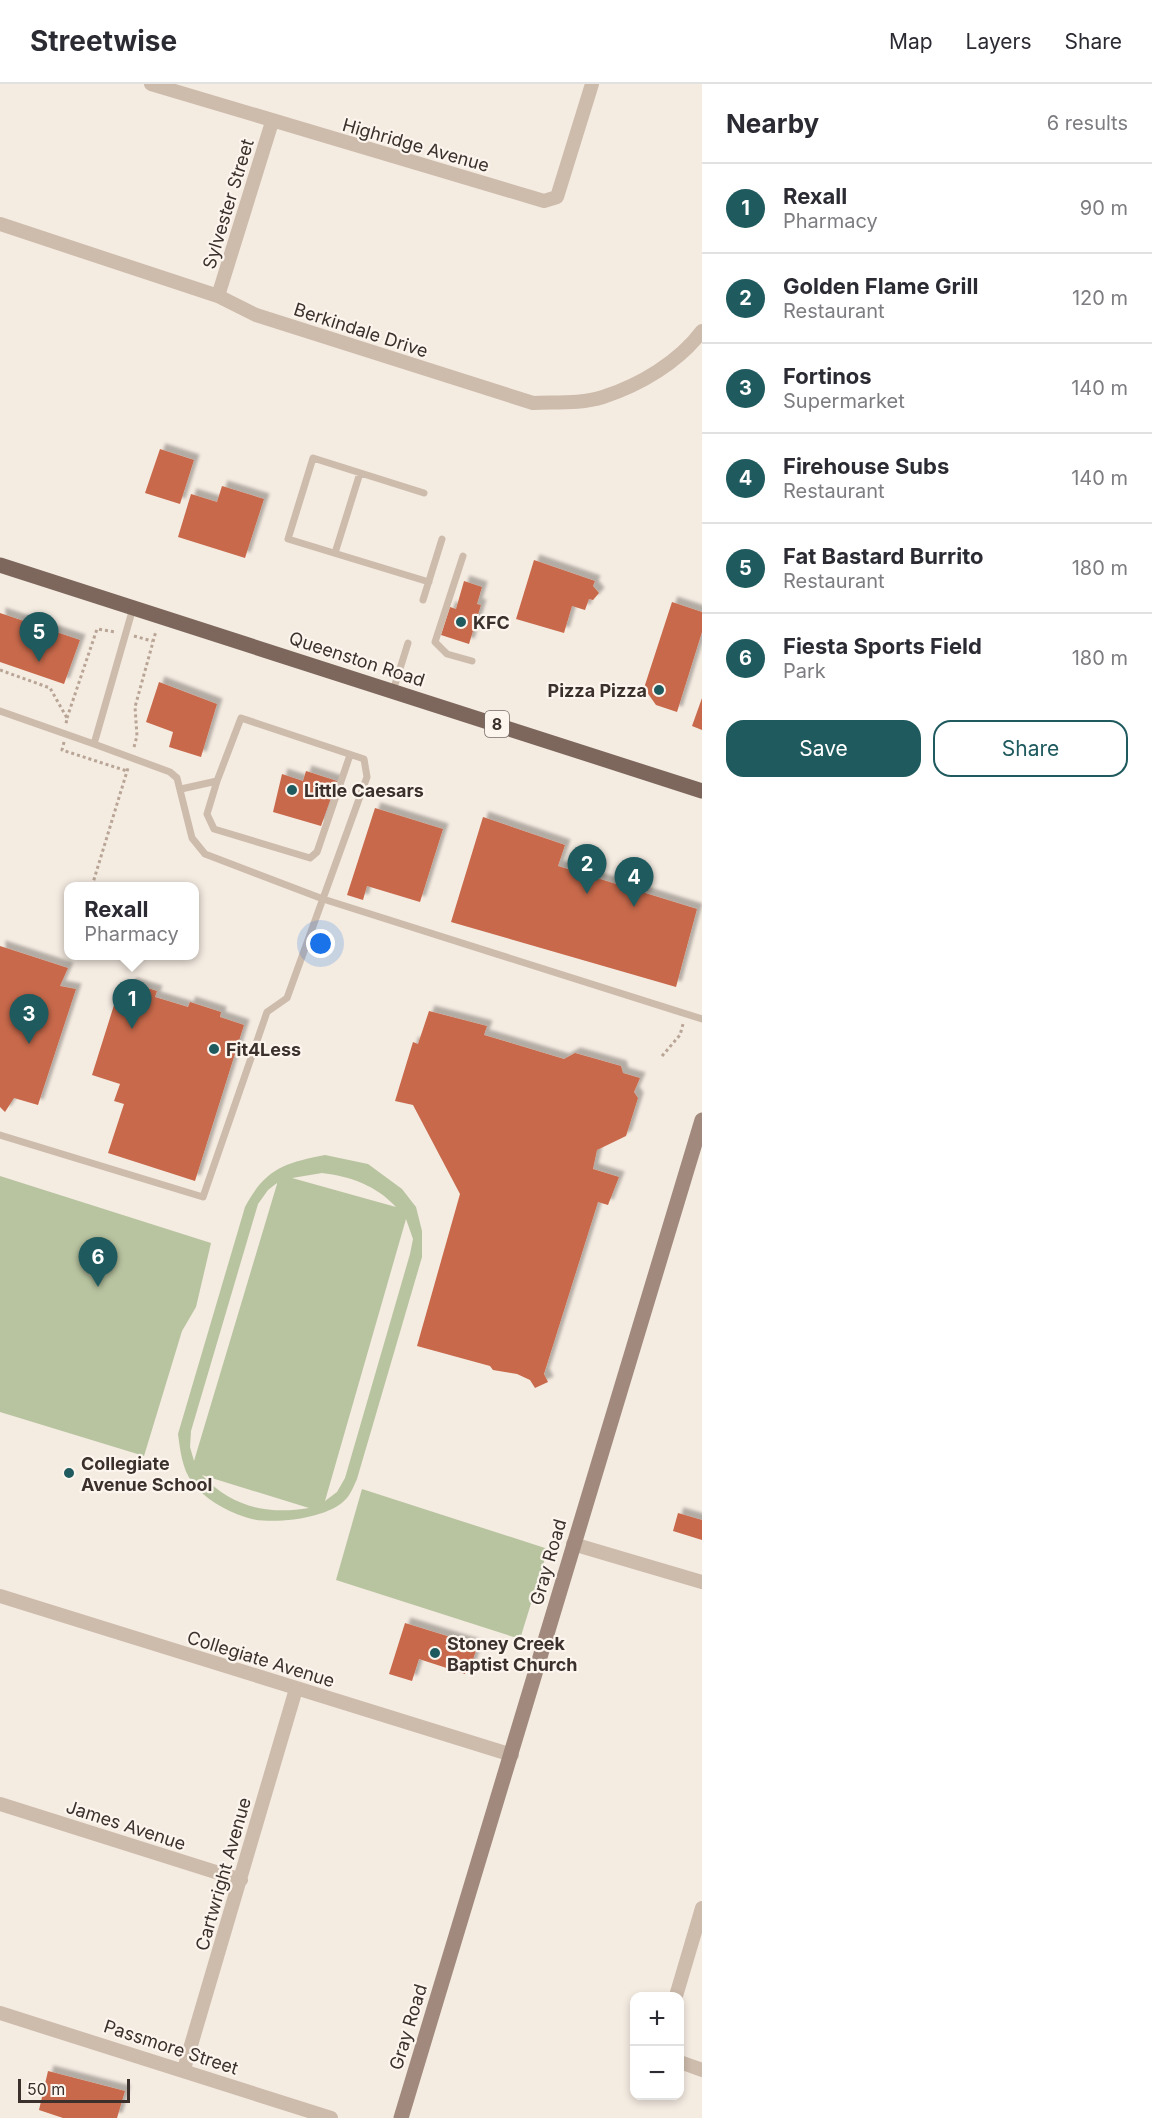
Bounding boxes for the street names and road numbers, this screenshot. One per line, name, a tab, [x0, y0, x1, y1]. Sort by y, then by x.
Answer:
street label: Highridge Avenue	[340, 114, 492, 176]
street label: Sylvester Street	[198, 136, 258, 272]
street label: Berkindale Drive	[291, 298, 431, 362]
street label: Queenston Road	[287, 627, 427, 691]
road number: 8	[485, 711, 509, 737]
street label: Gray Road	[526, 1516, 570, 1608]
street label: Collegiate Avenue	[185, 1627, 337, 1691]
street label: Cartwright Avenue	[191, 1795, 255, 1953]
street label: James Avenue	[64, 1796, 188, 1854]
street label: Gray Road	[385, 1982, 431, 2072]
street label: Passmore Street	[101, 2015, 241, 2079]

